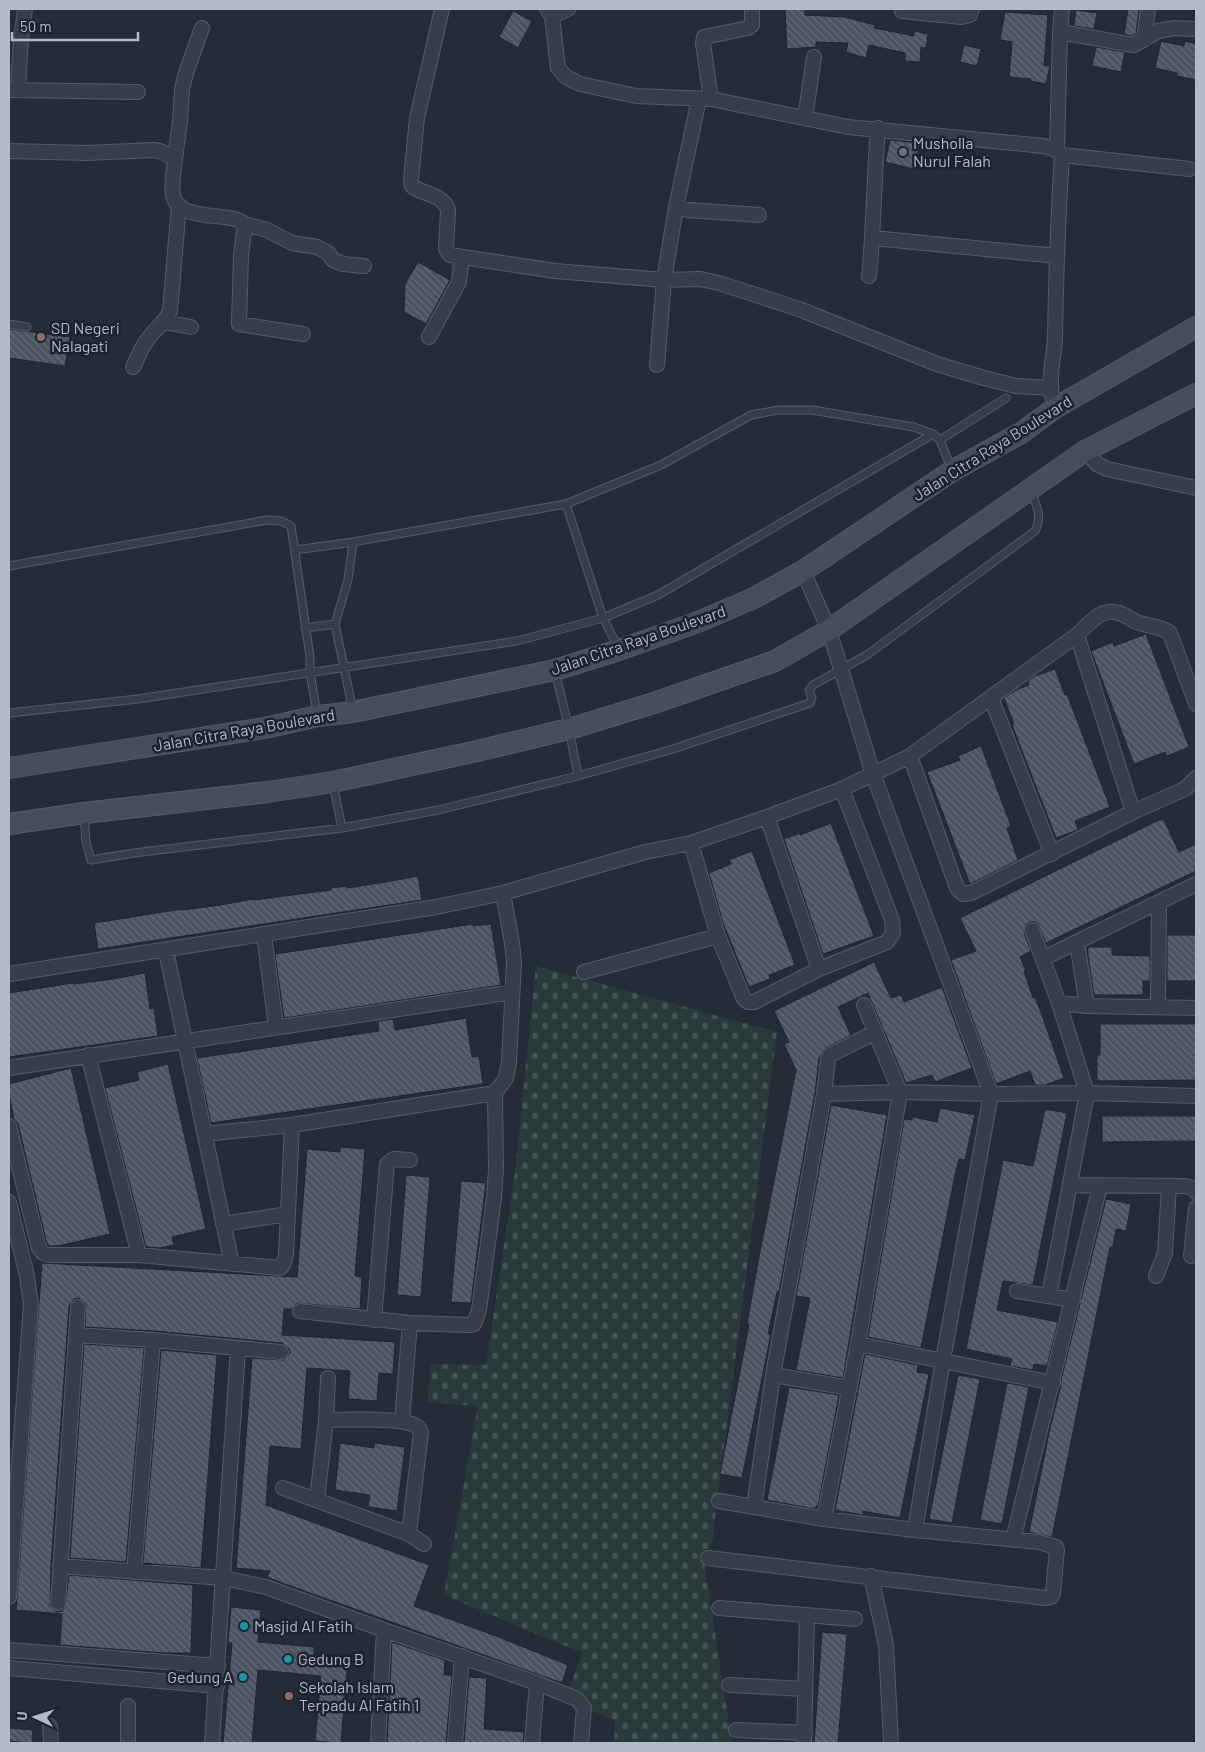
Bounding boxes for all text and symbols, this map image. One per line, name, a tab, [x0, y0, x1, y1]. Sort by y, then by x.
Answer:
scale bar	[12, 10, 139, 42]
text: 50 m	[20, 17, 52, 35]
place label: Musholla Nurul Falah	[913, 133, 991, 170]
marker: Musholla Nurul Falah	[897, 146, 909, 158]
place label: SD Negeri Nalagati	[51, 318, 120, 355]
marker: SD Negeri Nalagati	[35, 331, 47, 343]
street label: Jalan Citra Raya Boulevard	[909, 391, 1075, 504]
street label: Jalan Citra Raya Boulevard	[548, 601, 728, 678]
street label: Jalan Citra Raya Boulevard	[152, 704, 336, 755]
place label: Masjid Al Fatih	[254, 1616, 353, 1635]
marker: Masjid Al Fatih	[238, 1620, 250, 1632]
place label: Gedung B	[298, 1649, 364, 1668]
marker: Gedung B	[282, 1653, 294, 1665]
place label: Gedung A	[167, 1667, 233, 1686]
marker: Gedung A	[237, 1671, 249, 1683]
place label: Sekolah Islam Terpadu Al Fatih 1	[299, 1677, 419, 1714]
marker: Sekolah Islam Terpadu Al Fatih 1	[283, 1690, 295, 1702]
north arrow	[10, 1692, 60, 1742]
text: U	[13, 1711, 30, 1721]

